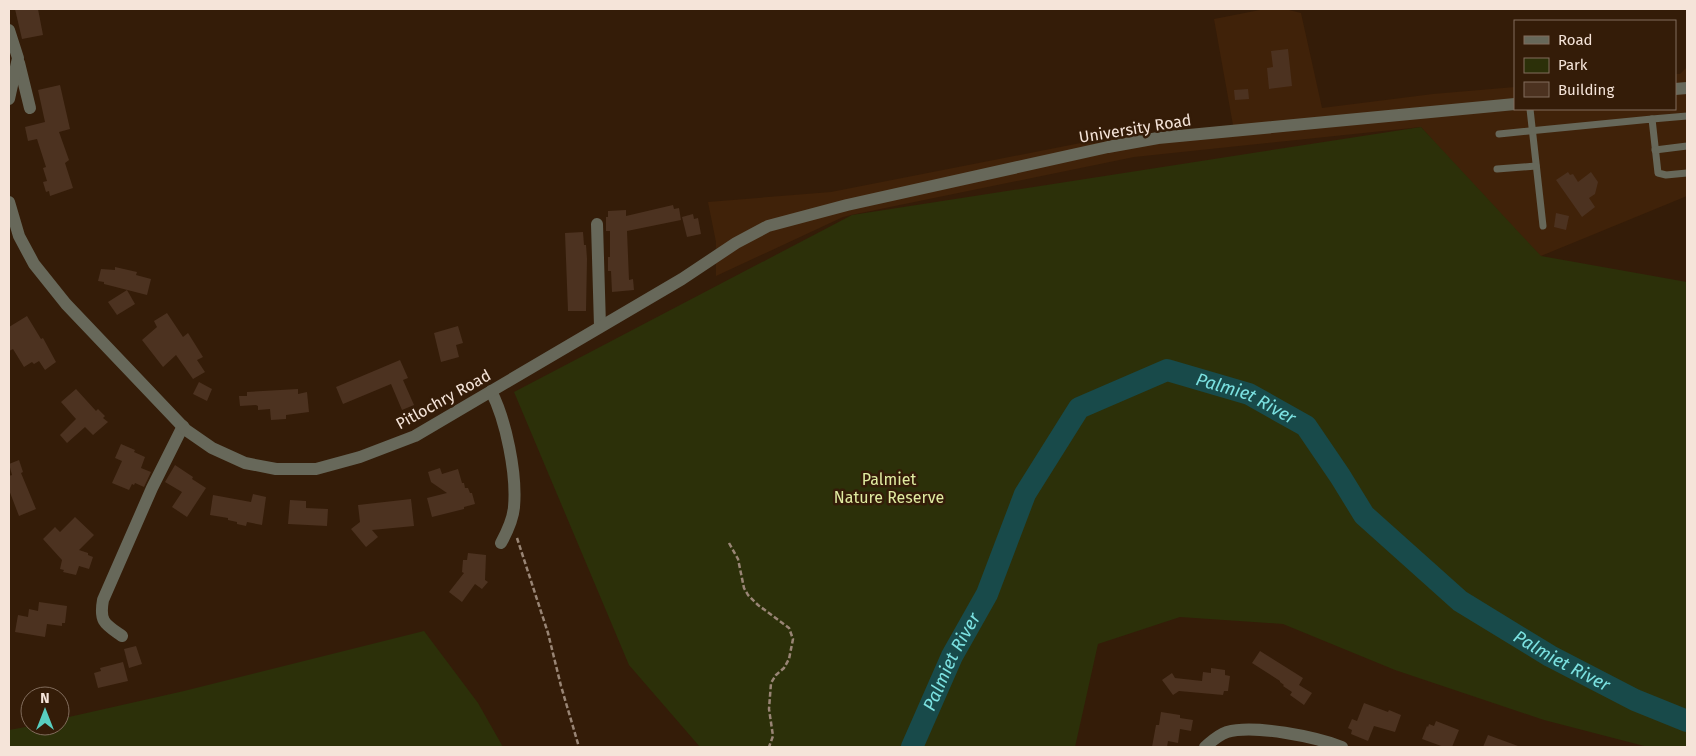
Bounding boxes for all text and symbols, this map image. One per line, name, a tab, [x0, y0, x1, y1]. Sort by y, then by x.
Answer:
legend	[1514, 20, 1676, 110]
text: Road	[1558, 31, 1593, 49]
text: Park	[1558, 56, 1588, 74]
text: Building	[1558, 81, 1614, 99]
street label: University Road	[1077, 110, 1193, 147]
street label: Pitlochry Road	[392, 366, 494, 433]
water label: Palmiet River	[1193, 368, 1301, 430]
park label: Palmiet Nature Reserve	[834, 470, 944, 507]
water label: Palmiet River	[918, 608, 986, 714]
water label: Palmiet River	[1510, 625, 1615, 697]
north arrow	[20, 686, 70, 736]
text: N	[40, 690, 50, 707]

